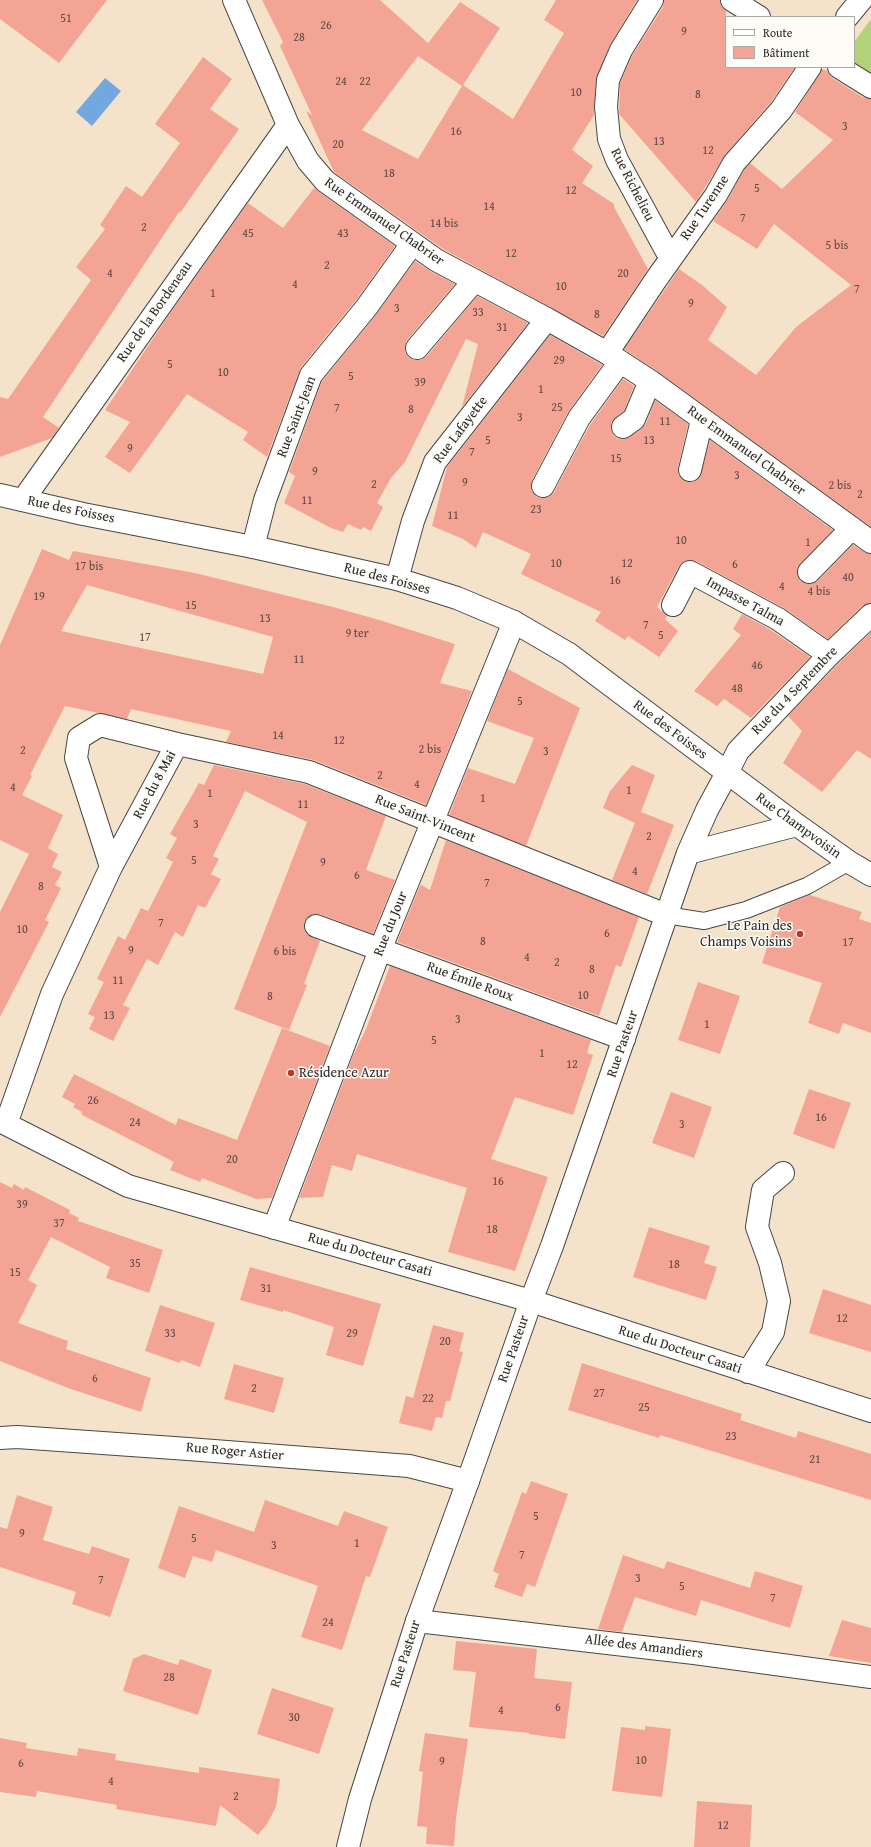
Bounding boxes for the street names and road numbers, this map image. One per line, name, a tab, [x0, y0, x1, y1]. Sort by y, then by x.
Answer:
street label: Rue Richelieu	[606, 146, 658, 224]
street label: Rue Turenne	[677, 172, 733, 244]
street label: Rue Emmanuel Chabrier	[321, 174, 447, 270]
street label: Rue de la Bordeneau	[114, 258, 196, 366]
street label: Rue Saint-Jean	[274, 374, 320, 460]
street label: Rue Lafayette	[430, 393, 492, 467]
street label: Rue Emmanuel Chabrier	[684, 402, 808, 500]
street label: Rue des Foisses	[26, 493, 116, 527]
street label: Rue des Foisses	[342, 559, 432, 599]
street label: Impasse Talma	[703, 574, 787, 630]
street label: Rue du 4 Septembre	[748, 643, 842, 739]
street label: Rue des Foisses	[630, 697, 710, 763]
street label: Rue du 8 Mai	[130, 748, 180, 822]
street label: Rue Champvoisin	[752, 789, 844, 863]
street label: Rue Saint-Vincent	[372, 791, 478, 847]
street label: Rue du Jour	[370, 889, 412, 959]
street label: Rue Émile Roux	[424, 959, 516, 1005]
street label: Rue Pasteur	[604, 1008, 642, 1080]
street label: Rue du Docteur Casati	[306, 1229, 434, 1281]
street label: Rue Pasteur	[495, 1313, 533, 1385]
street label: Rue du Docteur Casati	[616, 1322, 744, 1378]
street label: Rue Roger Astier	[185, 1439, 285, 1465]
street label: Rue Pasteur	[387, 1618, 425, 1690]
street label: Allée des Amandiers	[584, 1631, 704, 1663]

